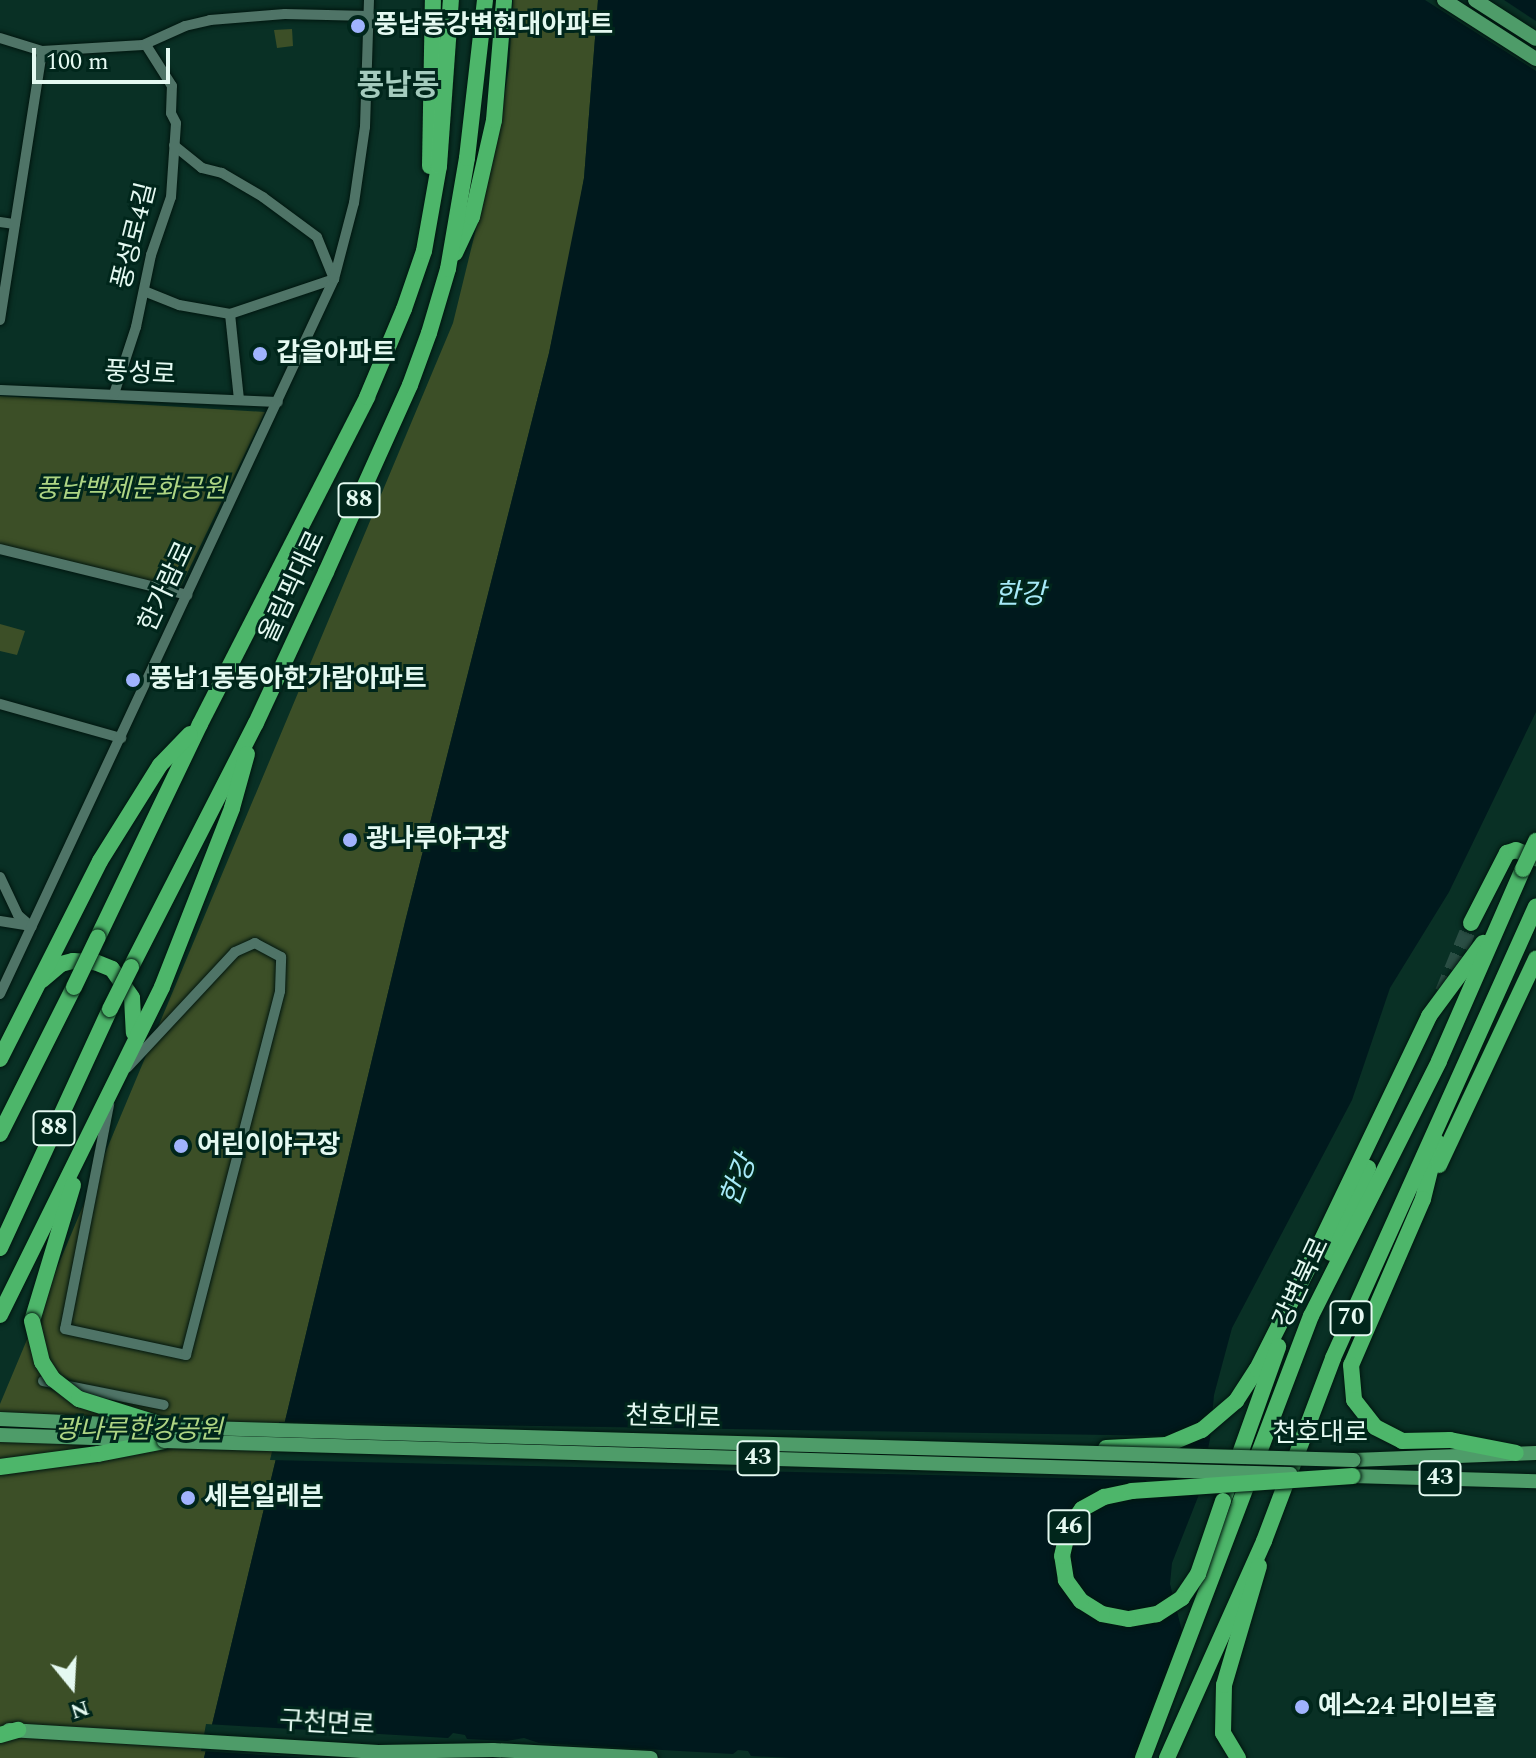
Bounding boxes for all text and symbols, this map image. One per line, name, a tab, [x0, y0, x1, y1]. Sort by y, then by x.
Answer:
place label: 풍납동강변현대아파트	[374, 10, 613, 42]
marker: 풍납동강변현대아파트	[349, 17, 367, 35]
scale bar	[36, 32, 174, 82]
text: 100 m	[46, 44, 109, 80]
district label: 풍납동	[357, 68, 439, 104]
street label: 풍성로4길	[107, 180, 163, 292]
place label: 갑을아파트	[276, 338, 396, 370]
marker: 갑을아파트	[251, 345, 269, 363]
street label: 풍성로	[103, 357, 177, 391]
park label: 풍납백제문화공원	[35, 474, 227, 506]
road number: 88	[337, 480, 381, 520]
street label: 올림픽대로	[254, 526, 332, 648]
street label: 한가람로	[133, 537, 201, 637]
water label: 한강	[994, 578, 1046, 612]
place label: 풍납1동동아한가람아파트	[149, 664, 427, 696]
marker: 풍납1동동아한가람아파트	[124, 671, 142, 689]
place label: 광나루야구장	[366, 824, 510, 856]
marker: 광나루야구장	[341, 831, 359, 849]
road number: 88	[32, 1108, 76, 1148]
place label: 어린이야구장	[197, 1130, 341, 1162]
marker: 어린이야구장	[172, 1137, 190, 1155]
water label: 한강	[714, 1151, 764, 1211]
street label: 강변북로	[1268, 1233, 1336, 1333]
road number: 70	[1329, 1298, 1373, 1338]
street label: 천호대로	[625, 1401, 721, 1435]
park label: 광나루한강공원	[55, 1415, 223, 1447]
street label: 천호대로	[1272, 1418, 1368, 1450]
road number: 43	[736, 1438, 780, 1478]
road number: 43	[1418, 1458, 1462, 1498]
place label: 세븐일레븐	[204, 1482, 324, 1514]
marker: 세븐일레븐	[179, 1489, 197, 1507]
road number: 46	[1047, 1507, 1091, 1547]
north arrow	[32, 1646, 112, 1726]
text: N	[66, 1691, 93, 1728]
place label: 예스24 라이브홀	[1318, 1691, 1497, 1723]
marker: 예스24 라이브홀	[1293, 1698, 1311, 1716]
street label: 구천면로	[278, 1706, 376, 1742]

